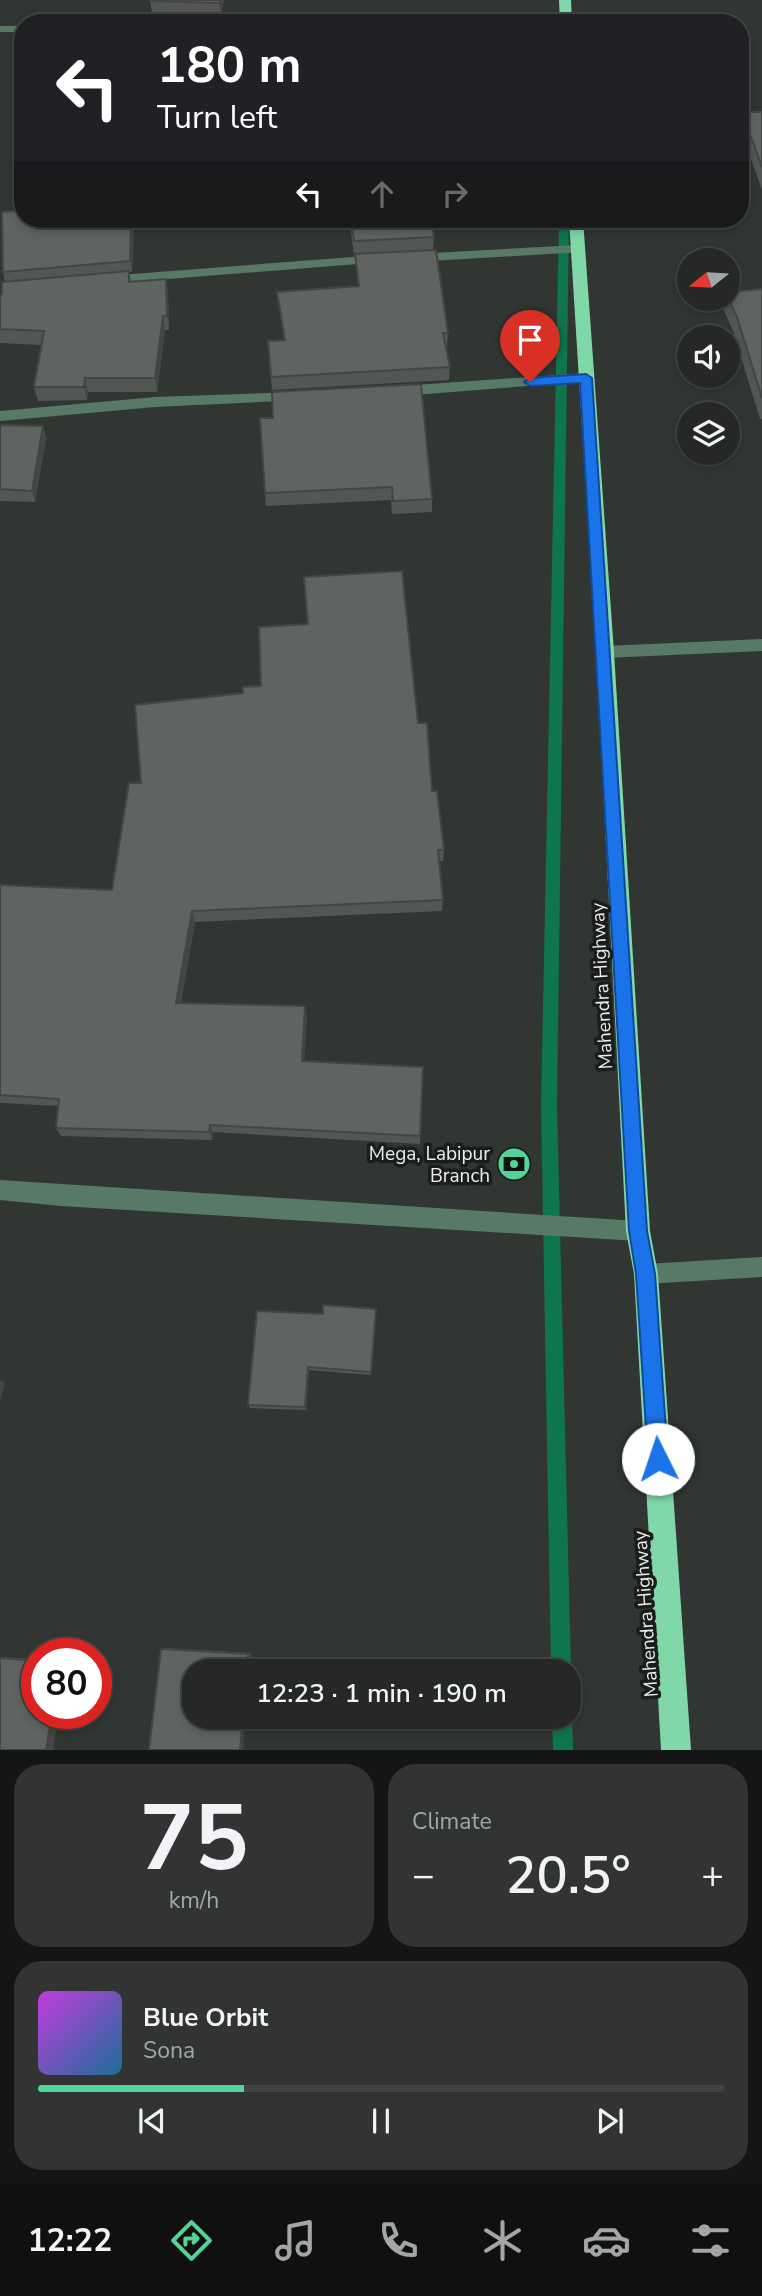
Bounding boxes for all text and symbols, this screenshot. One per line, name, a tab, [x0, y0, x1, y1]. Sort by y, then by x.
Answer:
text: 180 m	[157, 32, 301, 99]
icon: left	[42, 42, 133, 133]
text: Turn left	[157, 96, 277, 139]
icon: left	[290, 175, 328, 213]
icon: ahead	[363, 175, 401, 213]
icon: right	[436, 175, 474, 213]
north arrow	[677, 248, 740, 312]
map controls	[677, 248, 740, 465]
pin	[500, 310, 560, 382]
icon: arrive	[511, 321, 549, 359]
button: sound	[677, 325, 740, 388]
button: layers	[677, 402, 740, 465]
street label: Mahendra Highway	[585, 902, 619, 1070]
place label: Mega, Labipur Branch	[369, 1141, 490, 1189]
bank icon: Mega, Labipur Branch	[495, 1145, 533, 1183]
position arrow	[621, 1422, 695, 1496]
street label: Mahendra Highway	[627, 1530, 665, 1698]
speed limit sign: 80	[21, 1638, 112, 1729]
text: 12:23 · 1 min · 190 m	[256, 1676, 507, 1711]
text: 75	[139, 1777, 249, 1901]
text: Climate	[412, 1806, 492, 1837]
text: 20.5°	[505, 1840, 631, 1911]
text: −	[412, 1850, 435, 1901]
text: +	[701, 1850, 724, 1901]
text: km/h	[169, 1885, 219, 1916]
text: Blue Orbit	[143, 2000, 268, 2035]
text: Sona	[143, 2035, 195, 2066]
icon: previous	[133, 2102, 171, 2140]
icon: pause	[362, 2102, 400, 2140]
icon: next	[591, 2102, 629, 2140]
icon: directions	[167, 2216, 216, 2265]
icon: music	[271, 2216, 320, 2265]
icon: phone	[374, 2216, 423, 2265]
icon: climate	[478, 2216, 527, 2265]
icon: car	[582, 2216, 631, 2265]
icon: filters	[686, 2216, 735, 2265]
text: 12:22	[27, 2219, 112, 2262]

